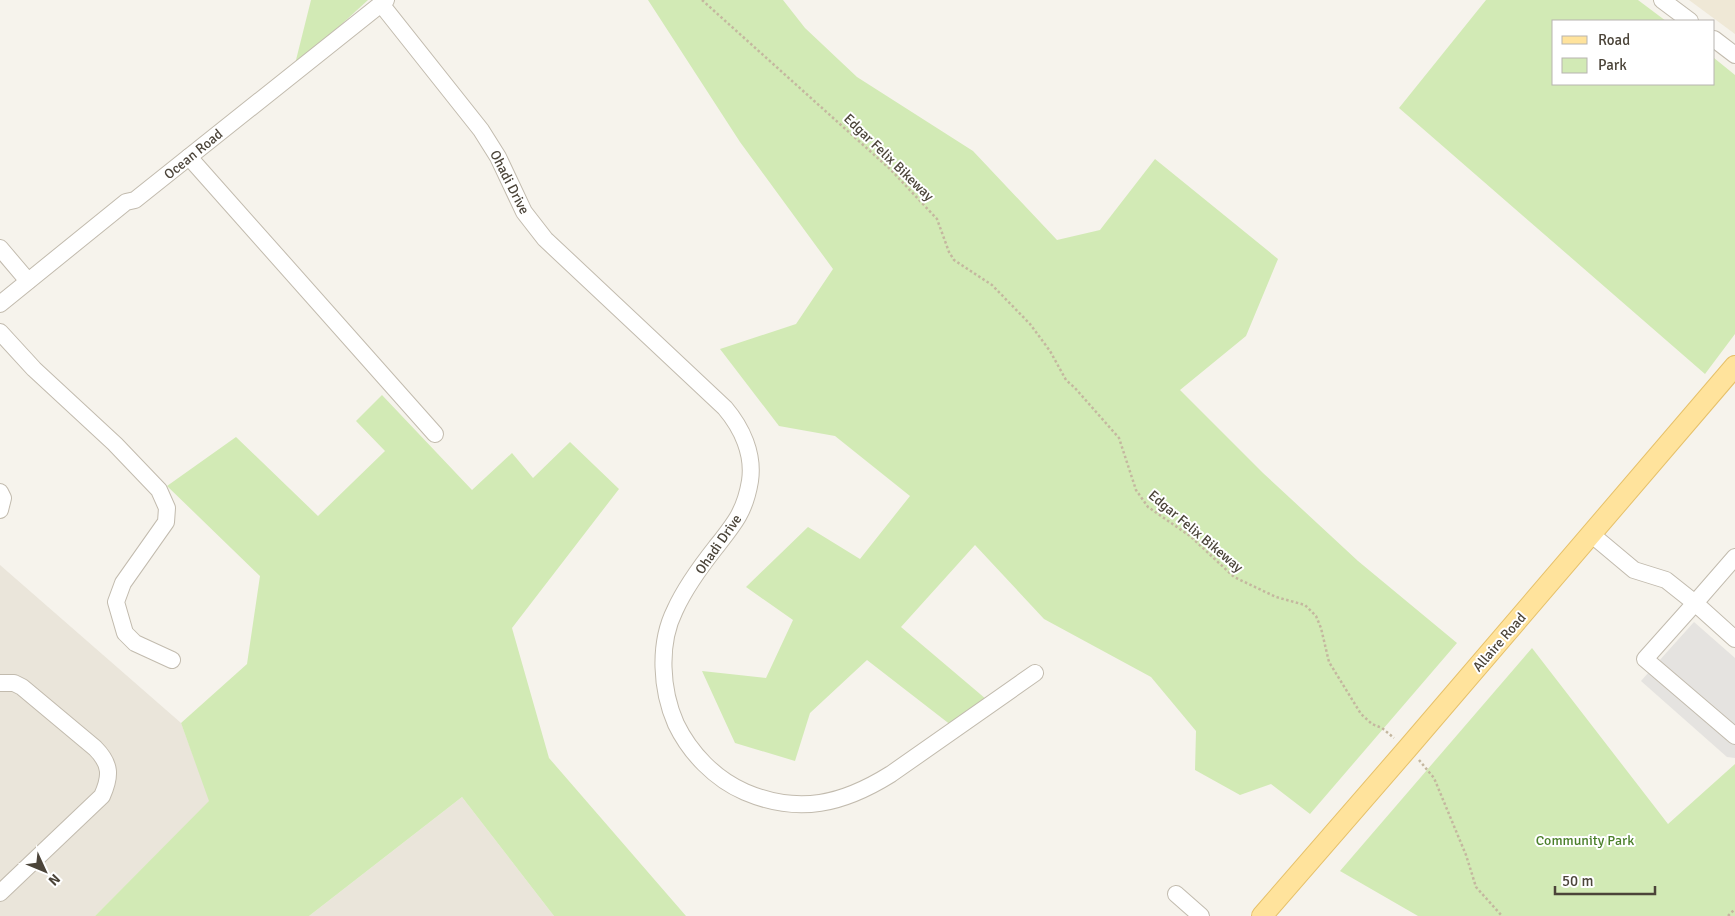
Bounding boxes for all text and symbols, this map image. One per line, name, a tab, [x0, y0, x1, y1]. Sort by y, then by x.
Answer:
legend	[1552, 20, 1715, 85]
text: Road	[1598, 31, 1630, 49]
text: Park	[1598, 56, 1627, 74]
street label: Edgar Felix Bikeway	[840, 110, 937, 205]
street label: Ocean Road	[161, 126, 226, 183]
street label: Ohadi Drive	[486, 147, 533, 217]
street label: Edgar Felix Bikeway	[1145, 487, 1247, 576]
street label: Ohadi Drive	[692, 511, 745, 578]
street label: Allaire Road	[1469, 609, 1530, 675]
park label: Community Park	[1536, 832, 1634, 849]
north arrow	[20, 846, 70, 896]
scale bar	[1555, 864, 1655, 896]
text: N	[44, 870, 63, 889]
text: 50 m	[1562, 872, 1593, 890]

